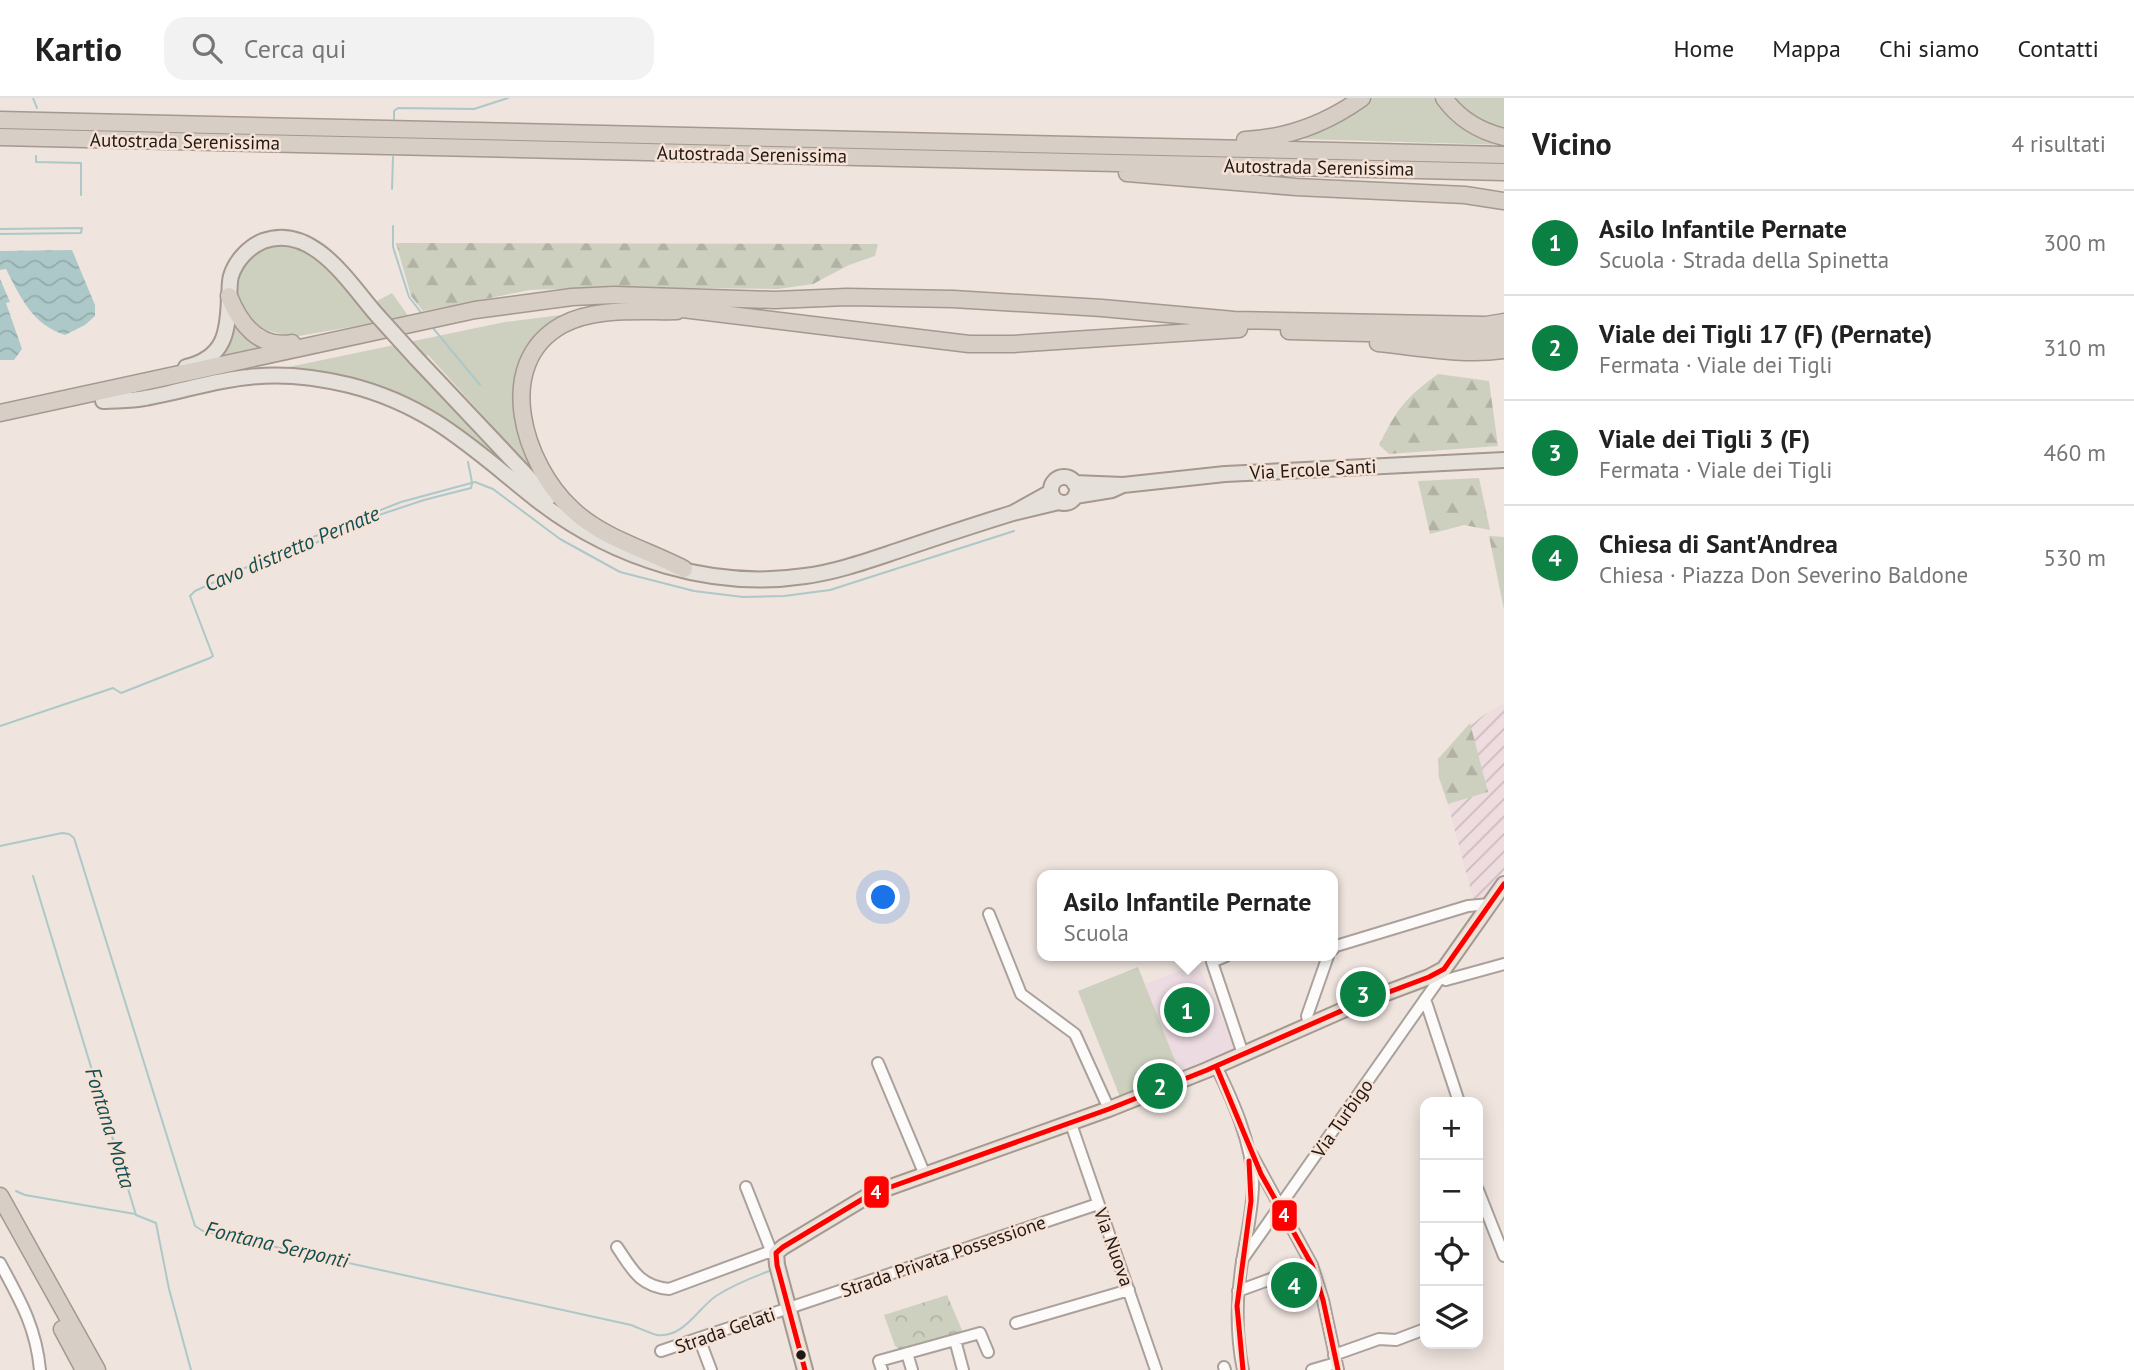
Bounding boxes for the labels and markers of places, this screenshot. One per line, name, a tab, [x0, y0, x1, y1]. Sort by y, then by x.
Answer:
pin: 3	[1340, 968, 1386, 1020]
pin: 1	[1164, 984, 1210, 1036]
pin: 2	[1137, 1060, 1183, 1112]
pin: 4	[1271, 1259, 1317, 1311]
unlabelled marker	[794, 1348, 808, 1362]

